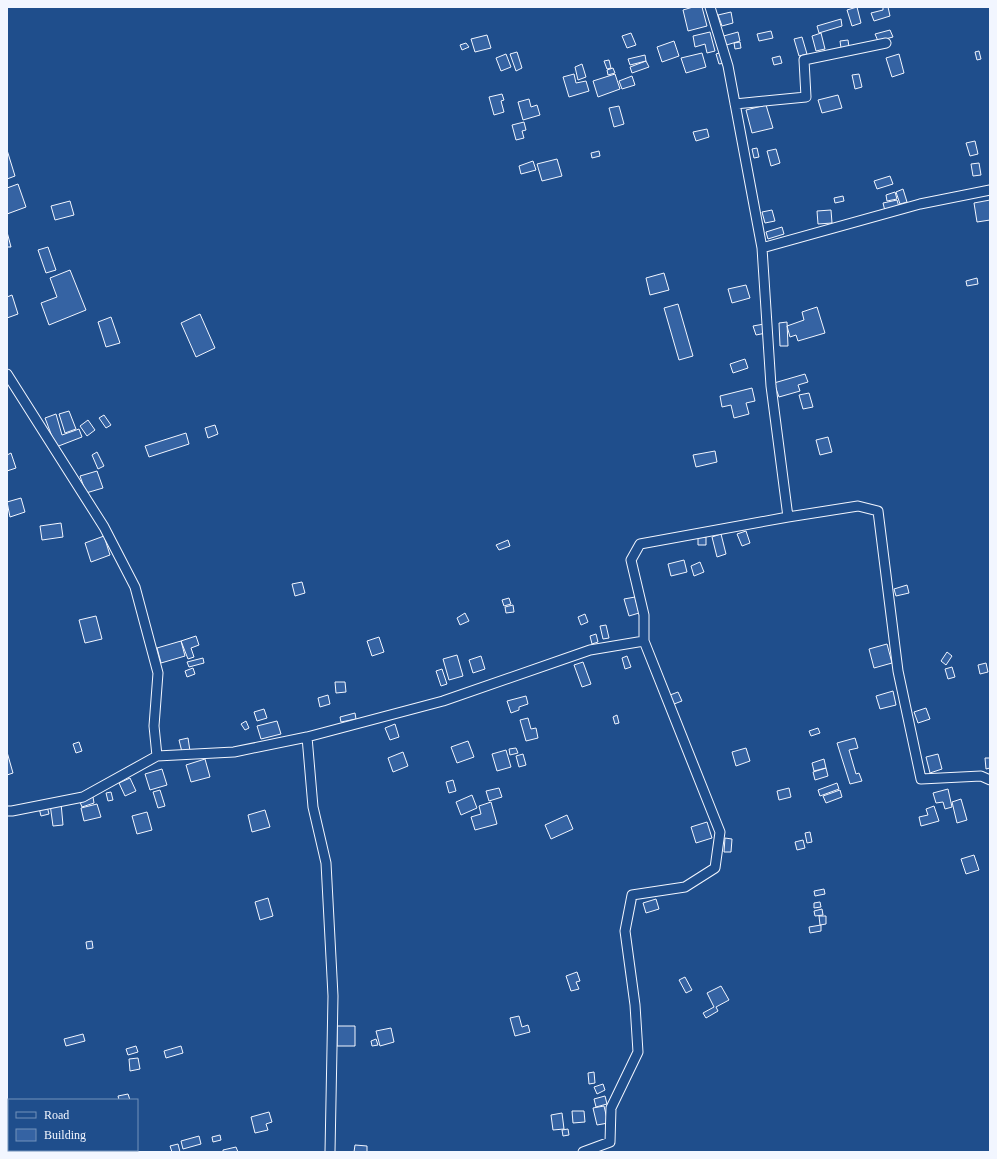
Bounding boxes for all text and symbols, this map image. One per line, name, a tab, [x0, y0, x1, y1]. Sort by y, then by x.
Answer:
legend	[8, 1099, 138, 1151]
text: Road	[44, 1108, 69, 1122]
text: Building	[44, 1128, 86, 1142]

